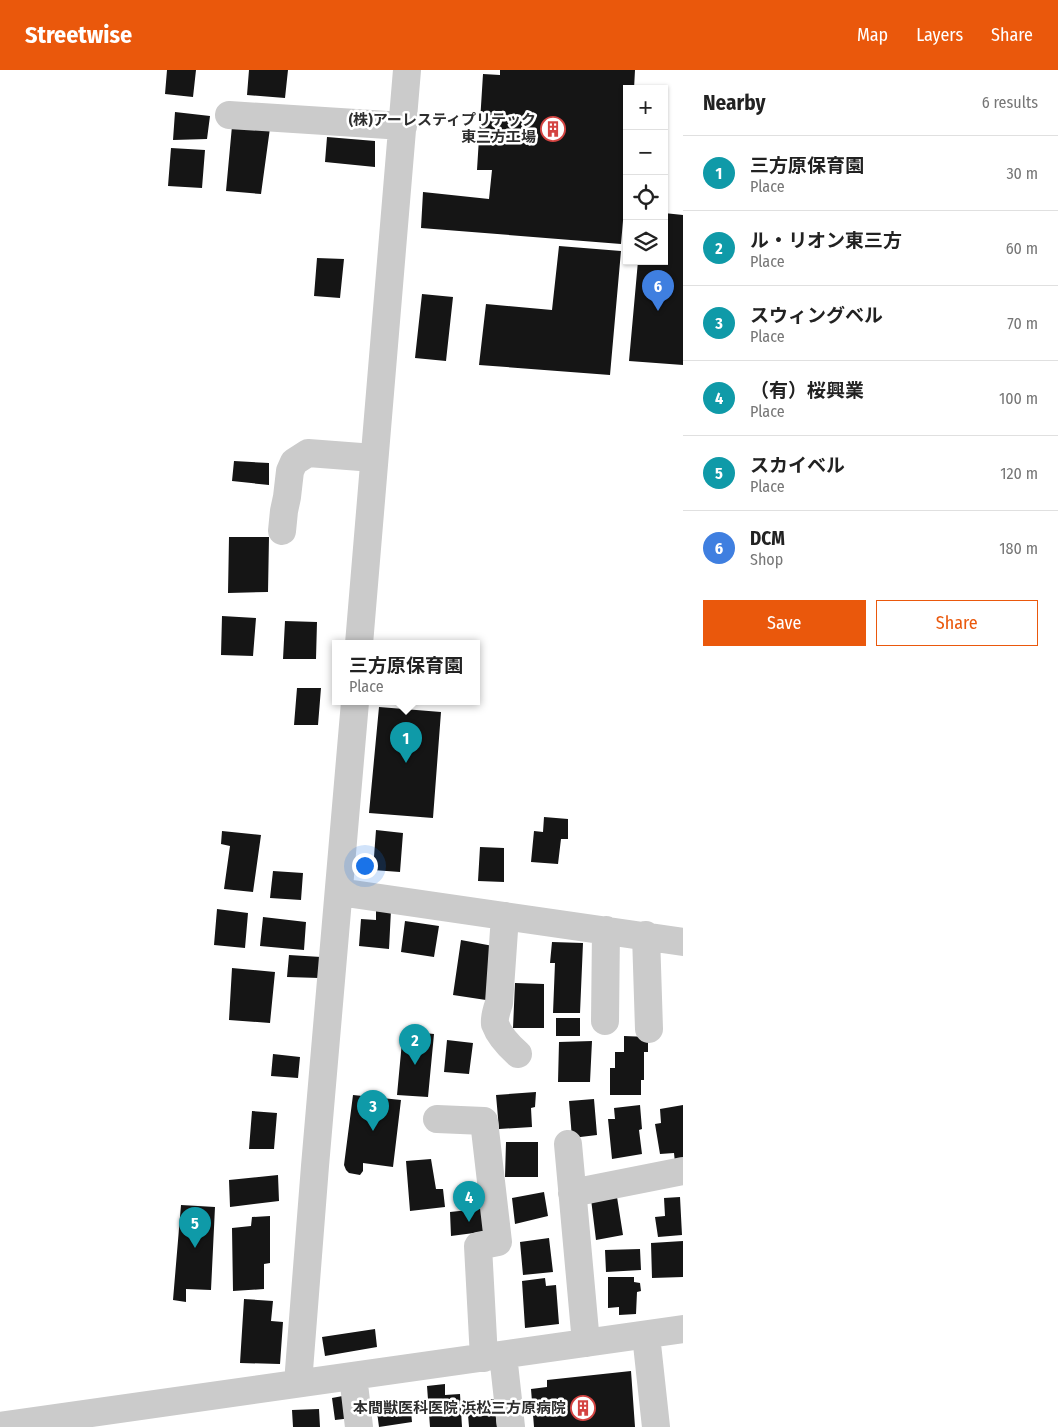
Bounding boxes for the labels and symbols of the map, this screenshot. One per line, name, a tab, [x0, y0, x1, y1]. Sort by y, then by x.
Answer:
place label: (株)アーレスティプリテック 東三方工場	[349, 111, 536, 146]
building icon: (株)アーレスティプリテック 東三方工場	[540, 116, 566, 142]
pin: 6	[642, 270, 674, 311]
pin: 1	[390, 722, 422, 763]
your location	[352, 853, 378, 879]
pin: 2	[399, 1024, 431, 1065]
pin: 3	[357, 1090, 389, 1131]
pin: 4	[453, 1181, 485, 1222]
pin: 5	[179, 1207, 211, 1248]
building icon: 本間獣医科医院 浜松三方原病院	[570, 1395, 596, 1421]
place label: 本間獣医科医院 浜松三方原病院	[353, 1399, 566, 1417]

